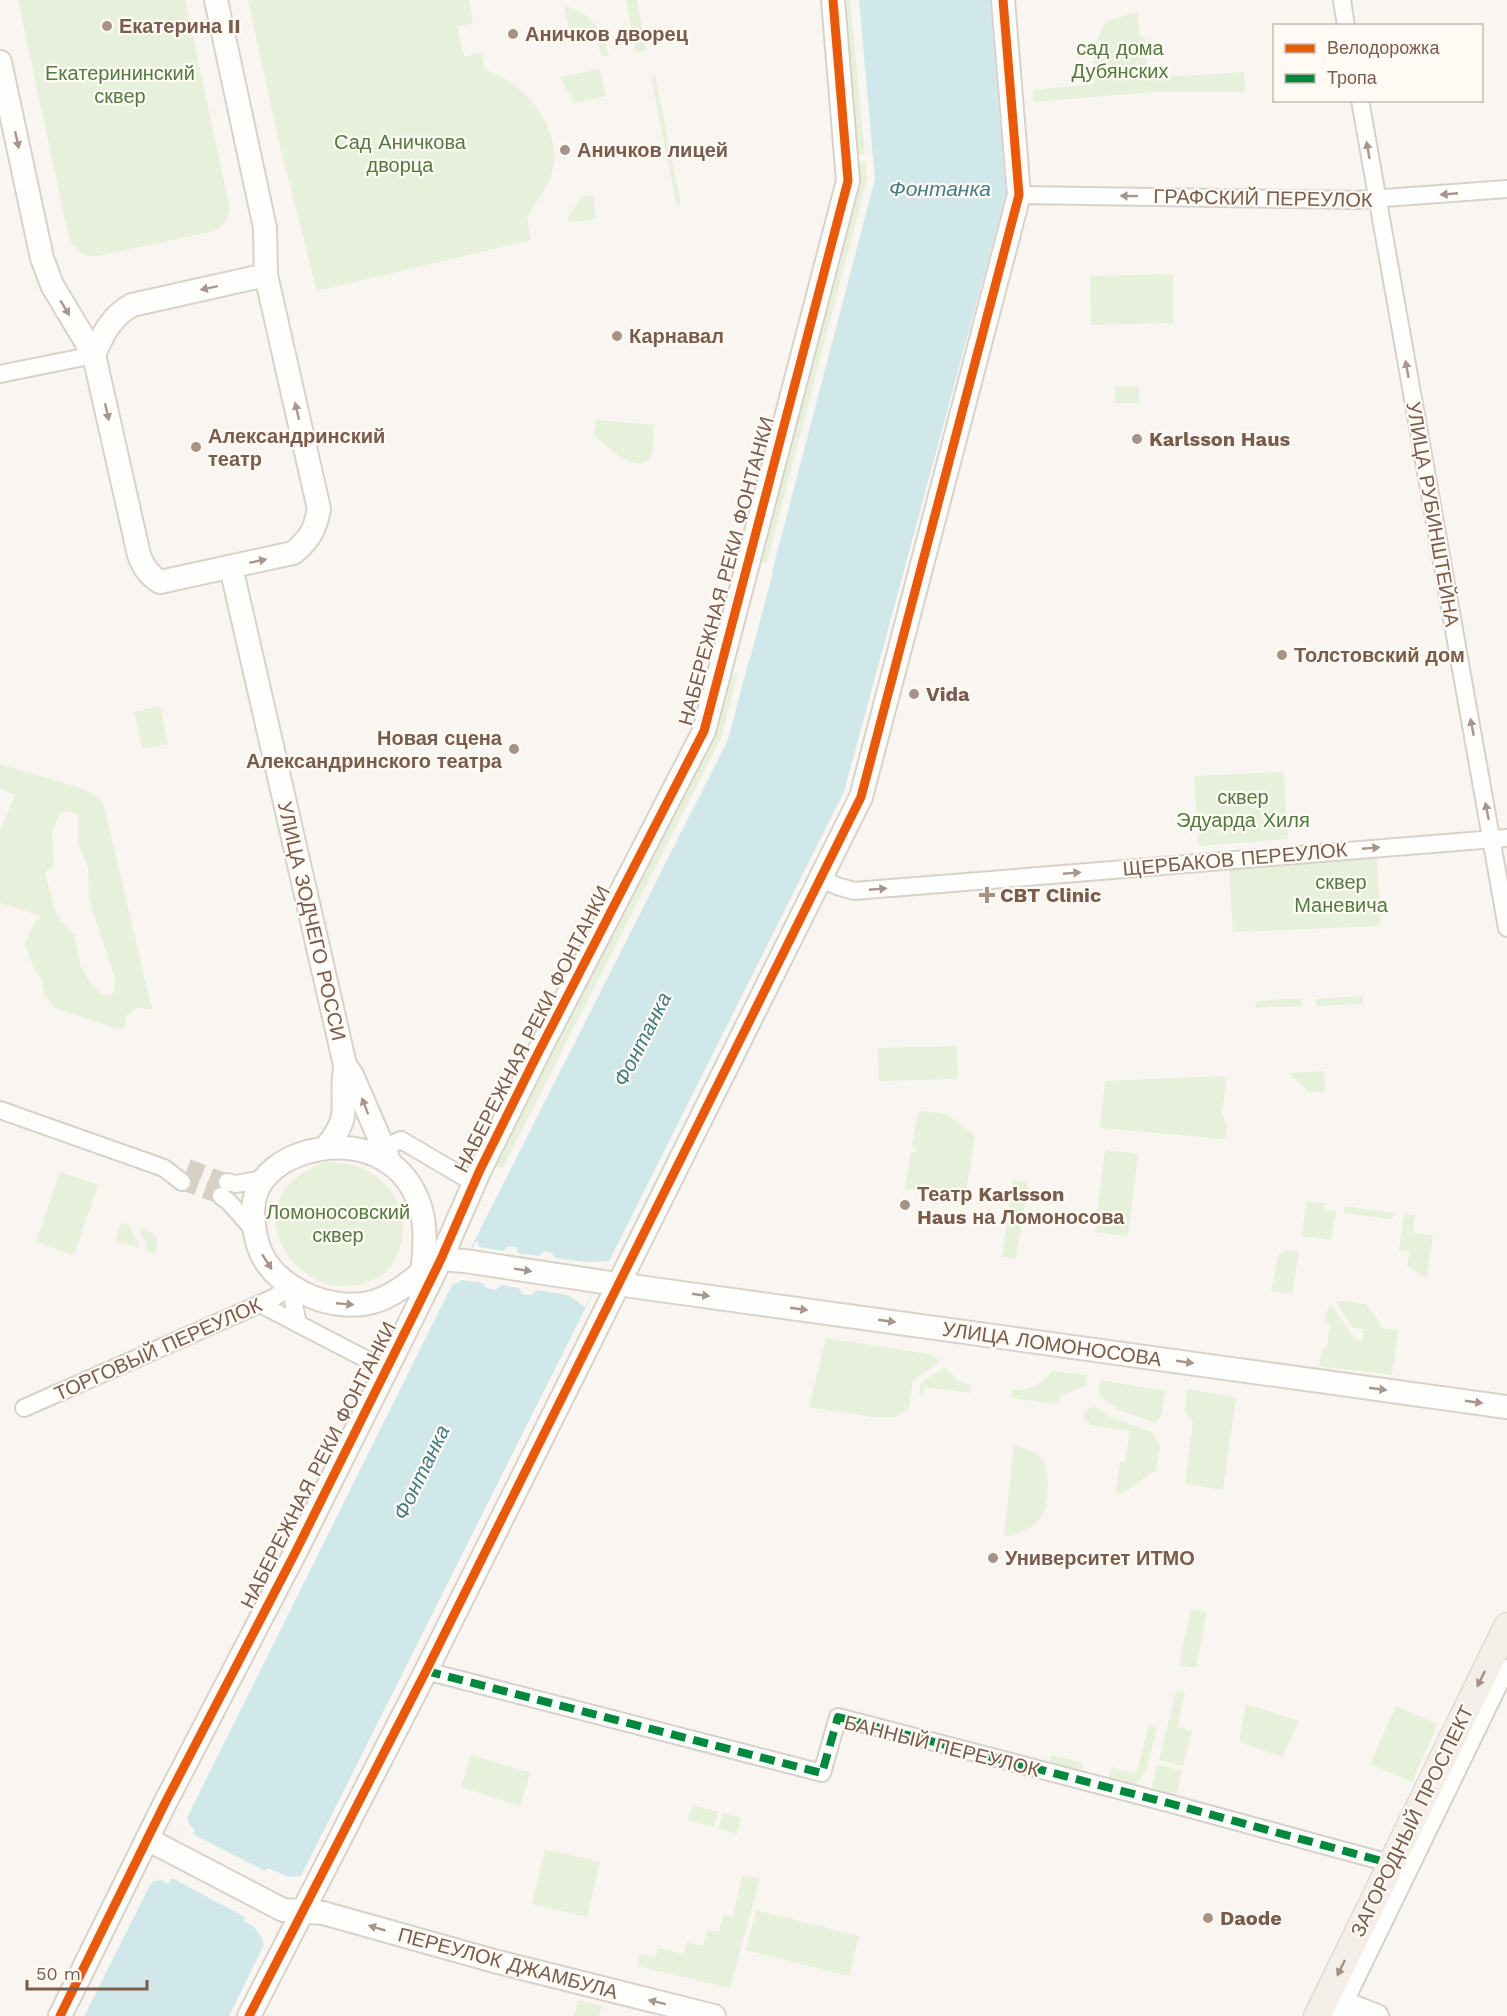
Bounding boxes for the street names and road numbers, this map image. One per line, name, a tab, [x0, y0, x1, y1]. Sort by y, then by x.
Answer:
street label: ГРАФСКИЙ ПЕРЕУЛОК	[1153, 184, 1373, 212]
street label: УЛИЦА РУБИНШТЕЙНА	[1401, 400, 1465, 629]
street label: НАБЕРЕЖНАЯ РЕКИ ФОНТАНКИ	[673, 414, 779, 728]
street label: УЛИЦА ЗОДЧЕГО РОССИ	[273, 799, 351, 1043]
street label: ЩЕРБАКОВ ПЕРЕУЛОК	[1122, 837, 1349, 881]
street label: НАБЕРЕЖНАЯ РЕКИ ФОНТАНКИ	[449, 882, 615, 1176]
street label: ТОРГОВЫЙ ПЕРЕУЛОК	[51, 1292, 266, 1406]
street label: УЛИЦА ЛОМОНОСОВА	[941, 1317, 1164, 1371]
street label: НАБЕРЕЖНАЯ РЕКИ ФОНТАНКИ	[235, 1318, 401, 1612]
street label: ЗАГОРОДНЫЙ ПРОСПЕКТ	[1345, 1701, 1479, 1941]
street label: БАННЫЙ ПЕРЕУЛОК	[842, 1710, 1043, 1782]
street label: ПЕРЕУЛОК ДЖАМБУЛА	[395, 1922, 621, 2004]

